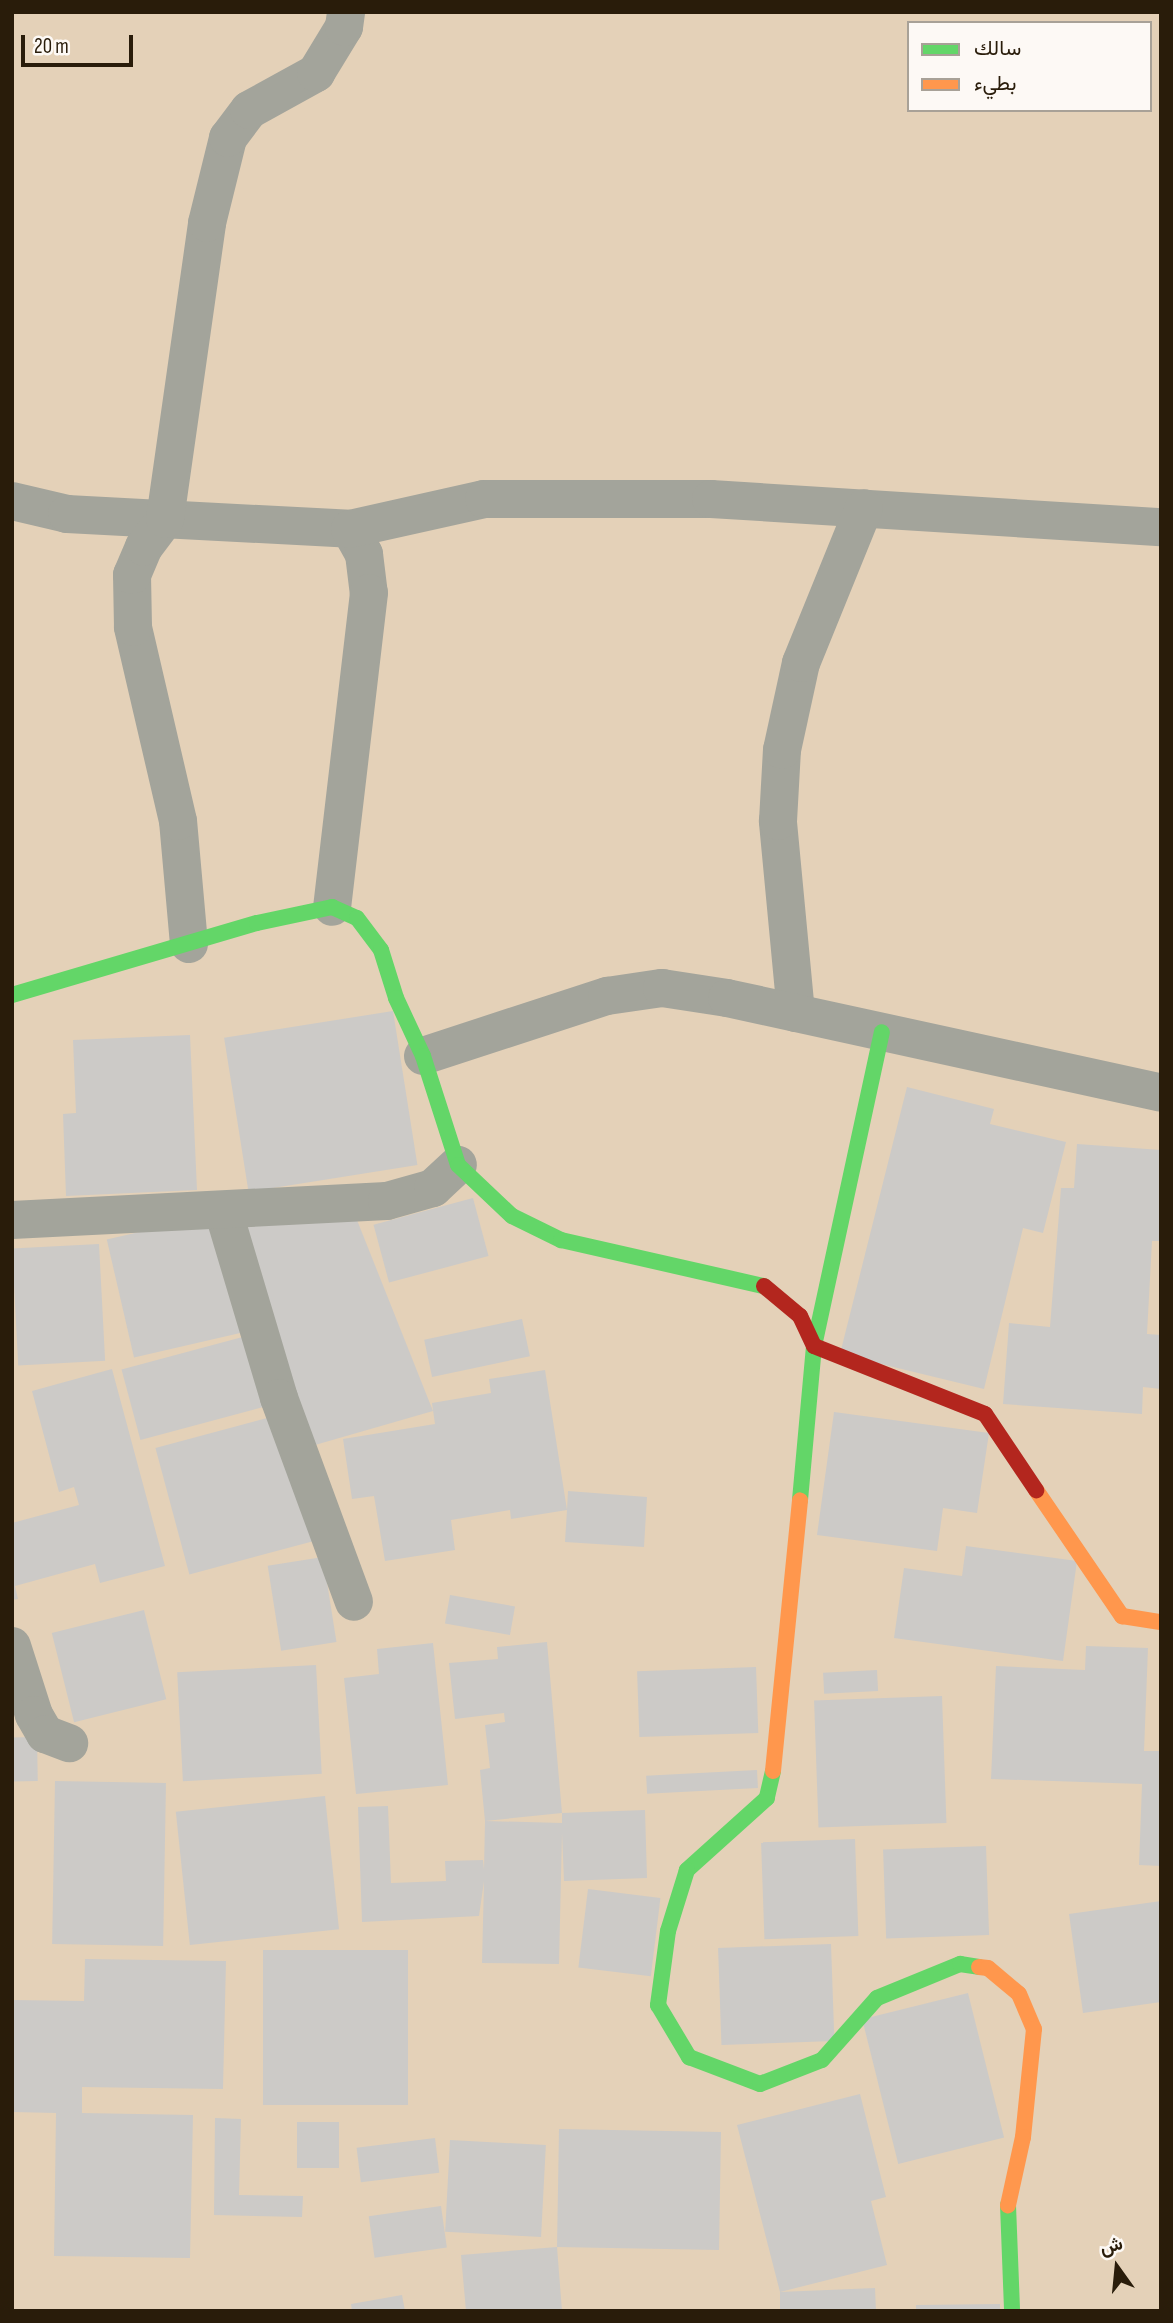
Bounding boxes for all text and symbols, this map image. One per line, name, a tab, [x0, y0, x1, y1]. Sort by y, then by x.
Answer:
scale bar	[24, 21, 136, 65]
legend	[907, 21, 1152, 112]
text: 20 m	[34, 34, 69, 59]
text: سالك	[974, 36, 1021, 61]
text: بطيء	[974, 71, 1017, 96]
north arrow	[1082, 2232, 1152, 2302]
text: ش	[1097, 2232, 1125, 2260]

